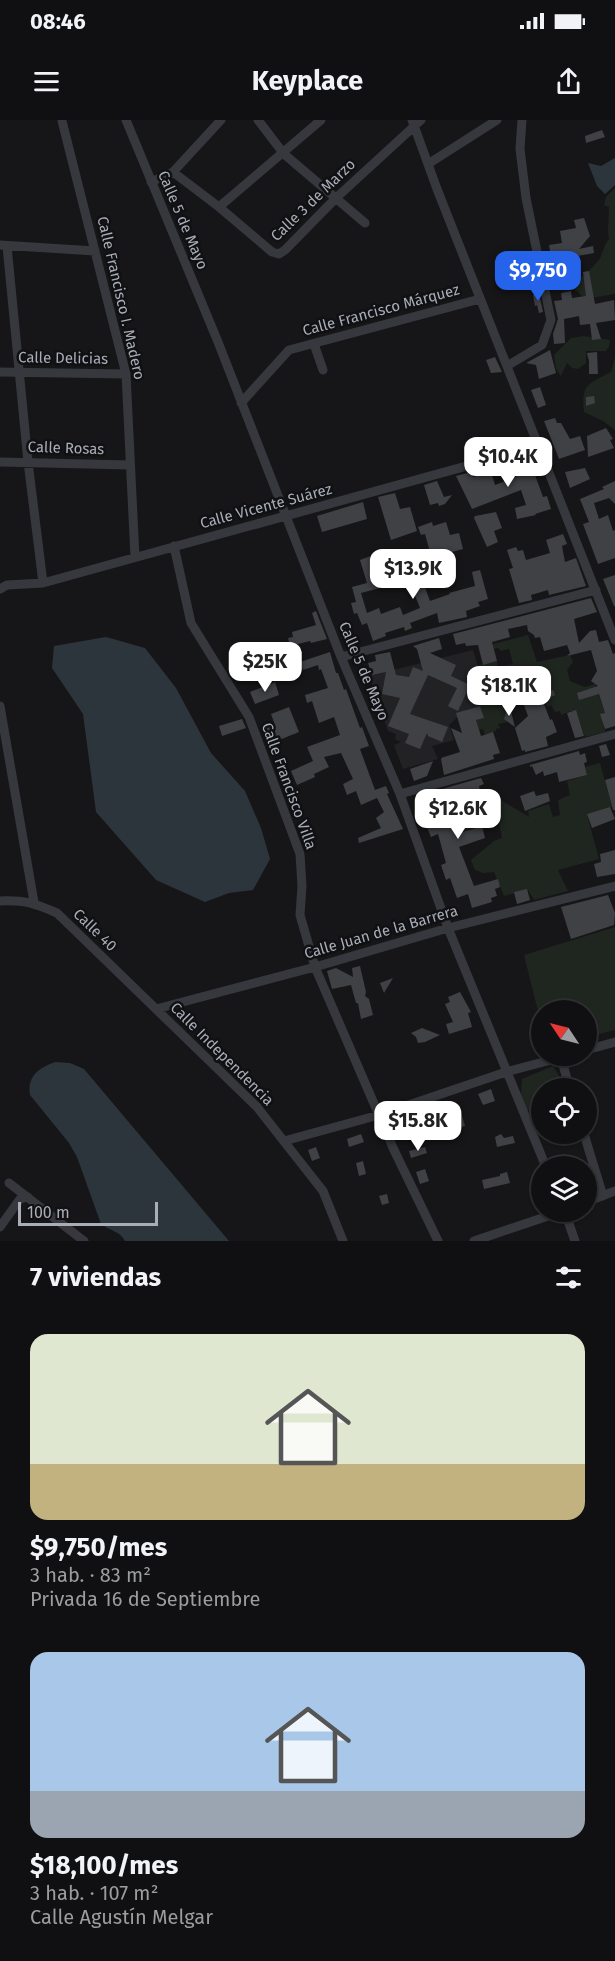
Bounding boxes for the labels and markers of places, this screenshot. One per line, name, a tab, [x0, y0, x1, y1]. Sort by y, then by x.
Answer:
pin: $9,750	[489, 251, 587, 302]
pin: $10.4K	[459, 437, 557, 488]
pin: $13.9K	[364, 549, 462, 600]
pin: $25K	[229, 642, 301, 693]
pin: $18.1K	[460, 666, 558, 717]
pin: $12.6K	[409, 789, 507, 840]
pin: $15.8K	[369, 1101, 467, 1152]

